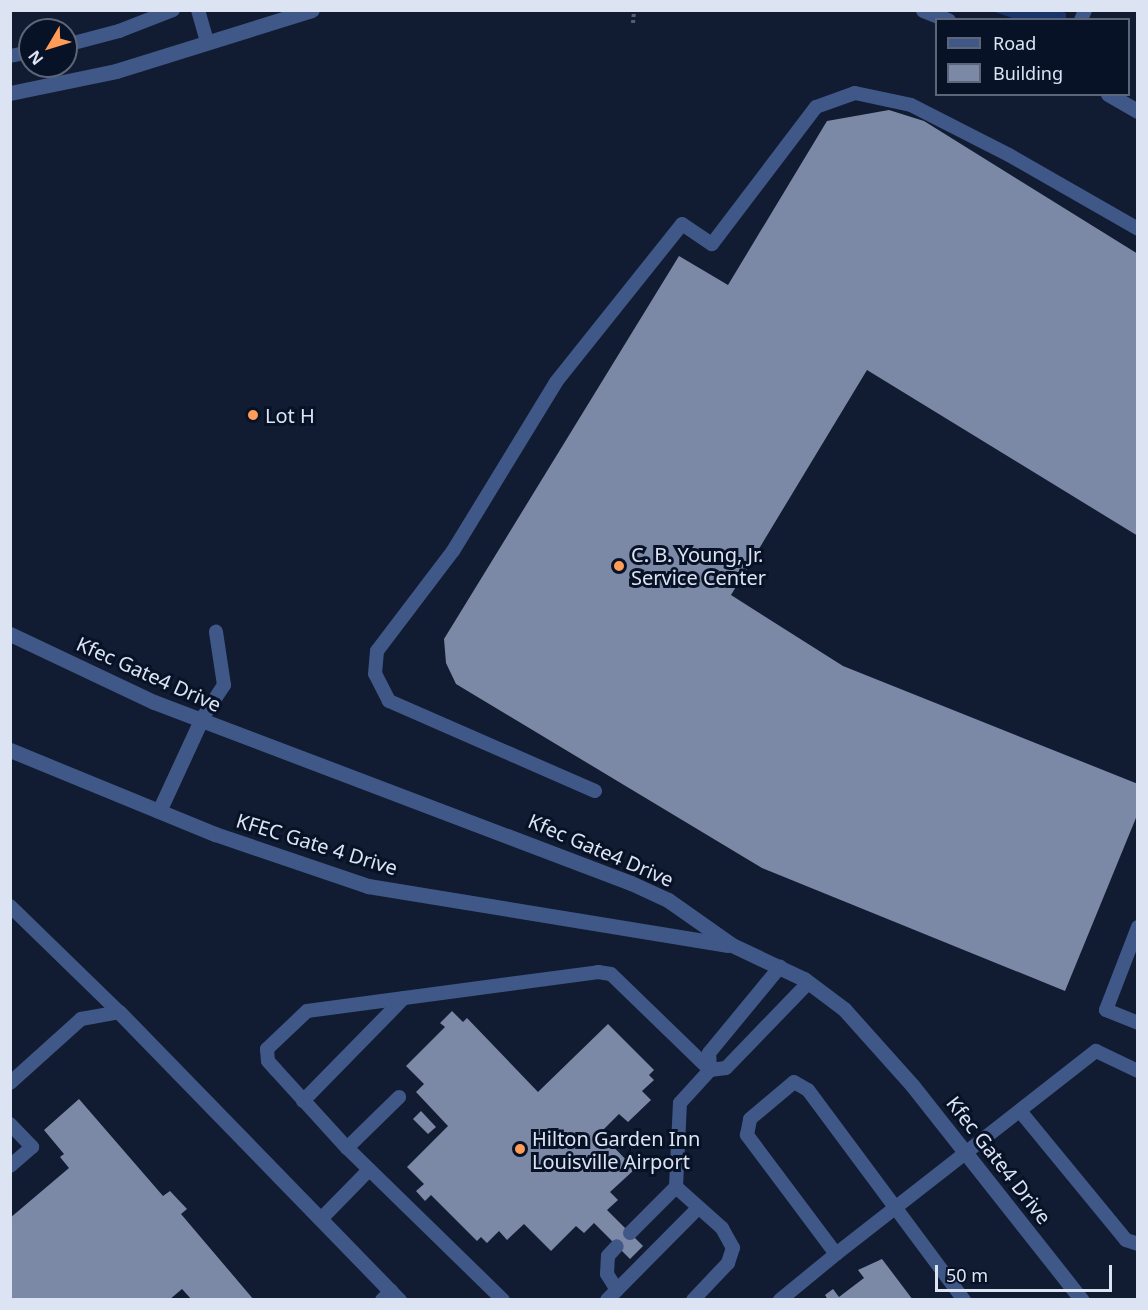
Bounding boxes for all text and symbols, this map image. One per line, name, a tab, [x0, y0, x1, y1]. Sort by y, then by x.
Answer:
north arrow	[18, 18, 78, 78]
legend	[935, 18, 1130, 96]
text: Road	[993, 31, 1036, 55]
text: N	[23, 46, 48, 70]
text: Building	[993, 61, 1063, 85]
place label: Lot H	[265, 403, 315, 427]
marker: Lot H	[246, 408, 260, 422]
place label: C. B. Young, Jr. Service Center	[631, 542, 766, 589]
marker: C. B. Young, Jr. Service Center	[612, 559, 626, 573]
street label: Kfec Gate4 Drive	[73, 631, 225, 717]
street label: KFEC Gate 4 Drive	[233, 808, 401, 880]
street label: Kfec Gate4 Drive	[525, 809, 677, 891]
street label: Kfec Gate4 Drive	[942, 1091, 1056, 1229]
place label: Hilton Garden Inn Louisville Airport	[532, 1126, 700, 1173]
marker: Hilton Garden Inn Louisville Airport	[513, 1142, 527, 1156]
scale bar	[938, 1253, 1115, 1291]
text: 50 m	[946, 1263, 988, 1287]

